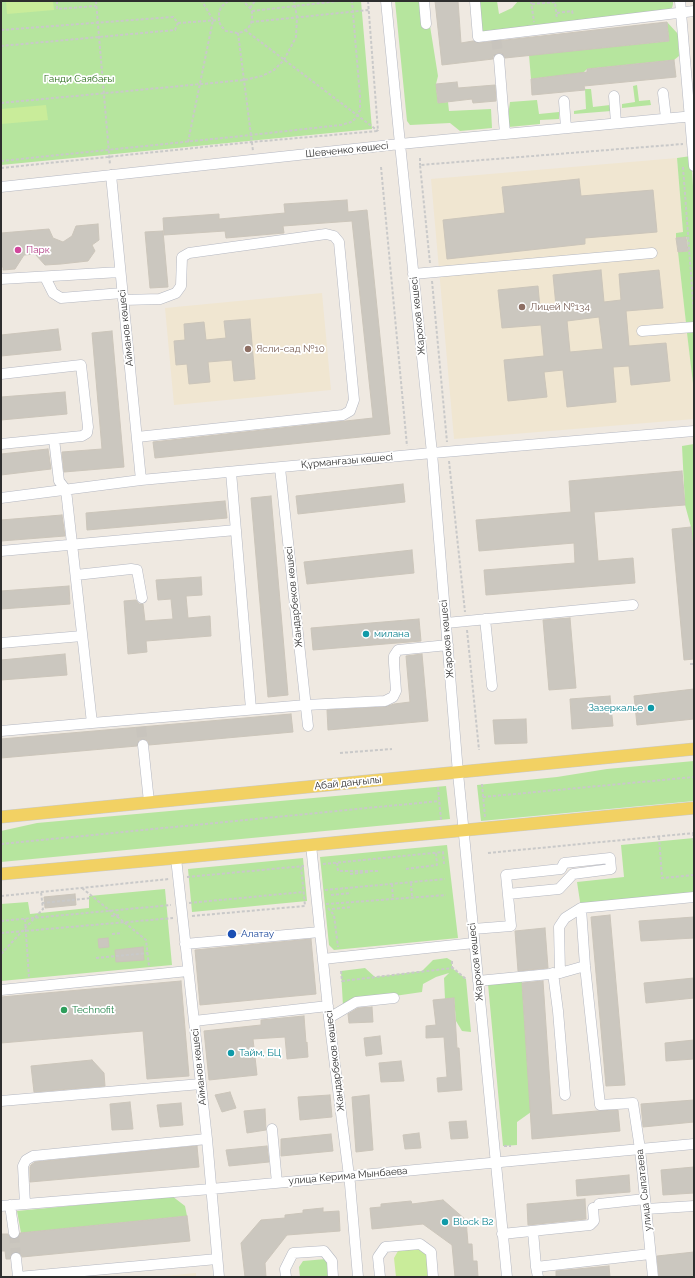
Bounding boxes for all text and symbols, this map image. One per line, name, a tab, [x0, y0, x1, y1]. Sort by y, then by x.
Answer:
park label: Ганди Саябағы	[44, 73, 114, 85]
street label: Шевченко көшесі	[305, 140, 389, 160]
place label: Парк	[26, 244, 50, 256]
marker: Парк	[13, 245, 23, 255]
street label: Жароков көшесі	[408, 276, 428, 356]
street label: Айманов көшесі	[116, 289, 136, 367]
place label: Лицей №134	[530, 301, 590, 313]
marker: Лицей №134	[517, 302, 527, 312]
place label: Ясли-сад №10	[256, 343, 325, 355]
marker: Ясли-сад №10	[243, 344, 253, 354]
street label: Құрманғазы көшесі	[300, 451, 394, 471]
street label: Жандарбеков көшесі	[283, 546, 305, 648]
street label: Жароков көшесі	[438, 599, 456, 679]
place label: милана	[374, 628, 409, 640]
marker: милана	[361, 629, 371, 639]
place label: Зазеркалье	[588, 702, 643, 714]
marker: Зазеркалье	[646, 703, 656, 713]
street label: Абай даңғылы	[314, 774, 382, 792]
street label: Жароков көшесі	[466, 922, 486, 1002]
marker: Алатау	[226, 928, 238, 940]
place label: Алатау	[241, 928, 274, 940]
place label: Technofit	[72, 1004, 114, 1016]
marker: Technofit	[59, 1005, 69, 1015]
street label: Жандарбеков көшесі	[323, 1010, 347, 1112]
street label: Айманов көшесі	[189, 1028, 209, 1106]
place label: Тайм, БЦ	[239, 1047, 281, 1059]
marker: Тайм, БЦ	[226, 1048, 236, 1058]
street label: улица Сыпатаева	[634, 1148, 654, 1232]
street label: улица Керима Мынбаева	[288, 1165, 408, 1187]
place label: Block B2	[453, 1216, 494, 1228]
marker: Block B2	[440, 1217, 450, 1227]

